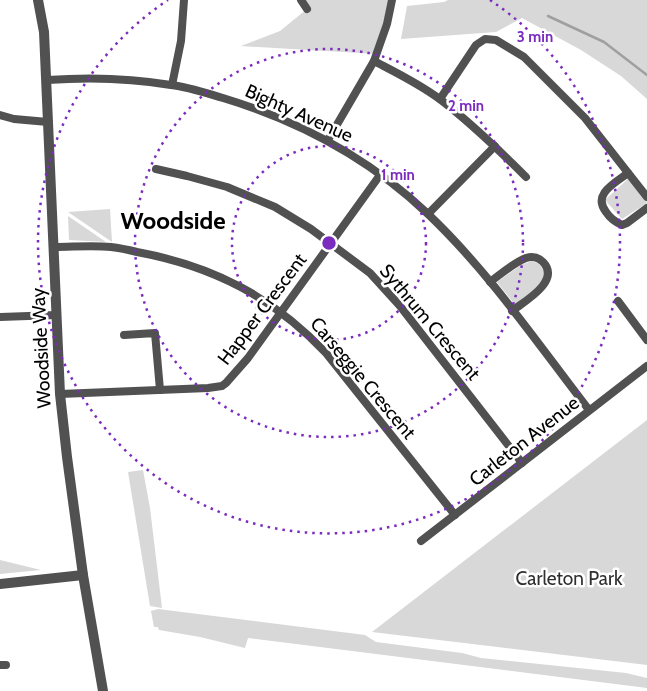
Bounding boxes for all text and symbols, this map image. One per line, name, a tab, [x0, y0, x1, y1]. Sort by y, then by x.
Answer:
text: 3 min	[517, 28, 553, 46]
street label: Bighty Avenue	[242, 79, 357, 147]
text: 2 min	[448, 97, 484, 115]
text: 1 min	[381, 166, 415, 184]
district label: Woodside	[120, 206, 226, 235]
centre of rings	[320, 234, 338, 252]
street label: Happer Crescent	[213, 248, 312, 369]
street label: Sythrum Crescent	[375, 259, 485, 385]
street label: Woodside Way	[26, 287, 56, 409]
street label: Carseggie Crescent	[305, 312, 421, 444]
street label: Carleton Avenue	[465, 391, 584, 491]
park label: Carleton Park	[516, 567, 623, 590]

